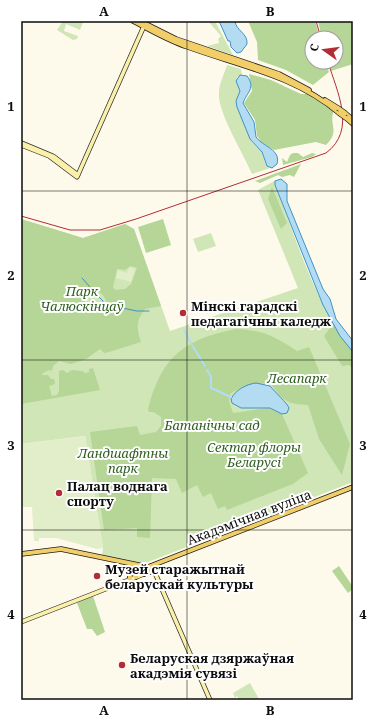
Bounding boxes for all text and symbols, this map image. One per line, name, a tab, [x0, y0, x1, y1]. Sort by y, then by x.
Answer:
text: A	[99, 2, 109, 20]
text: B	[266, 2, 275, 20]
north arrow	[304, 30, 344, 70]
text: С	[306, 42, 322, 53]
text: 1	[7, 97, 15, 115]
text: 1	[359, 97, 367, 115]
text: 2	[7, 266, 15, 284]
text: 2	[359, 266, 367, 284]
park label: Парк Чалюскінцаў	[40, 282, 124, 315]
place label: Мінскі гарадскі педагагічны каледж	[191, 297, 332, 330]
marker: Мінскі гарадскі педагагічны каледж	[178, 308, 188, 318]
park label: Лесапарк	[266, 369, 327, 387]
park label: Батанічны сад	[163, 416, 260, 434]
text: 3	[7, 436, 15, 454]
text: 3	[359, 436, 367, 454]
park label: Сектар флоры Беларусі	[207, 438, 301, 471]
park label: Ландшафтны парк	[77, 444, 168, 477]
place label: Палац воднага спорту	[67, 477, 168, 510]
street label: Акадэмічная вуліца	[184, 485, 314, 549]
marker: Палац воднага спорту	[54, 488, 64, 498]
place label: Музей старажытнай беларускай культуры	[105, 560, 254, 593]
marker: Музей старажытнай беларускай культуры	[92, 571, 102, 581]
text: 4	[7, 605, 15, 623]
text: 4	[359, 605, 367, 623]
place label: Беларуская дзяржаўная акадэмія сувязі	[130, 649, 294, 682]
marker: Беларуская дзяржаўная акадэмія сувязі	[117, 660, 127, 670]
text: A	[99, 701, 109, 719]
text: B	[266, 701, 275, 719]

